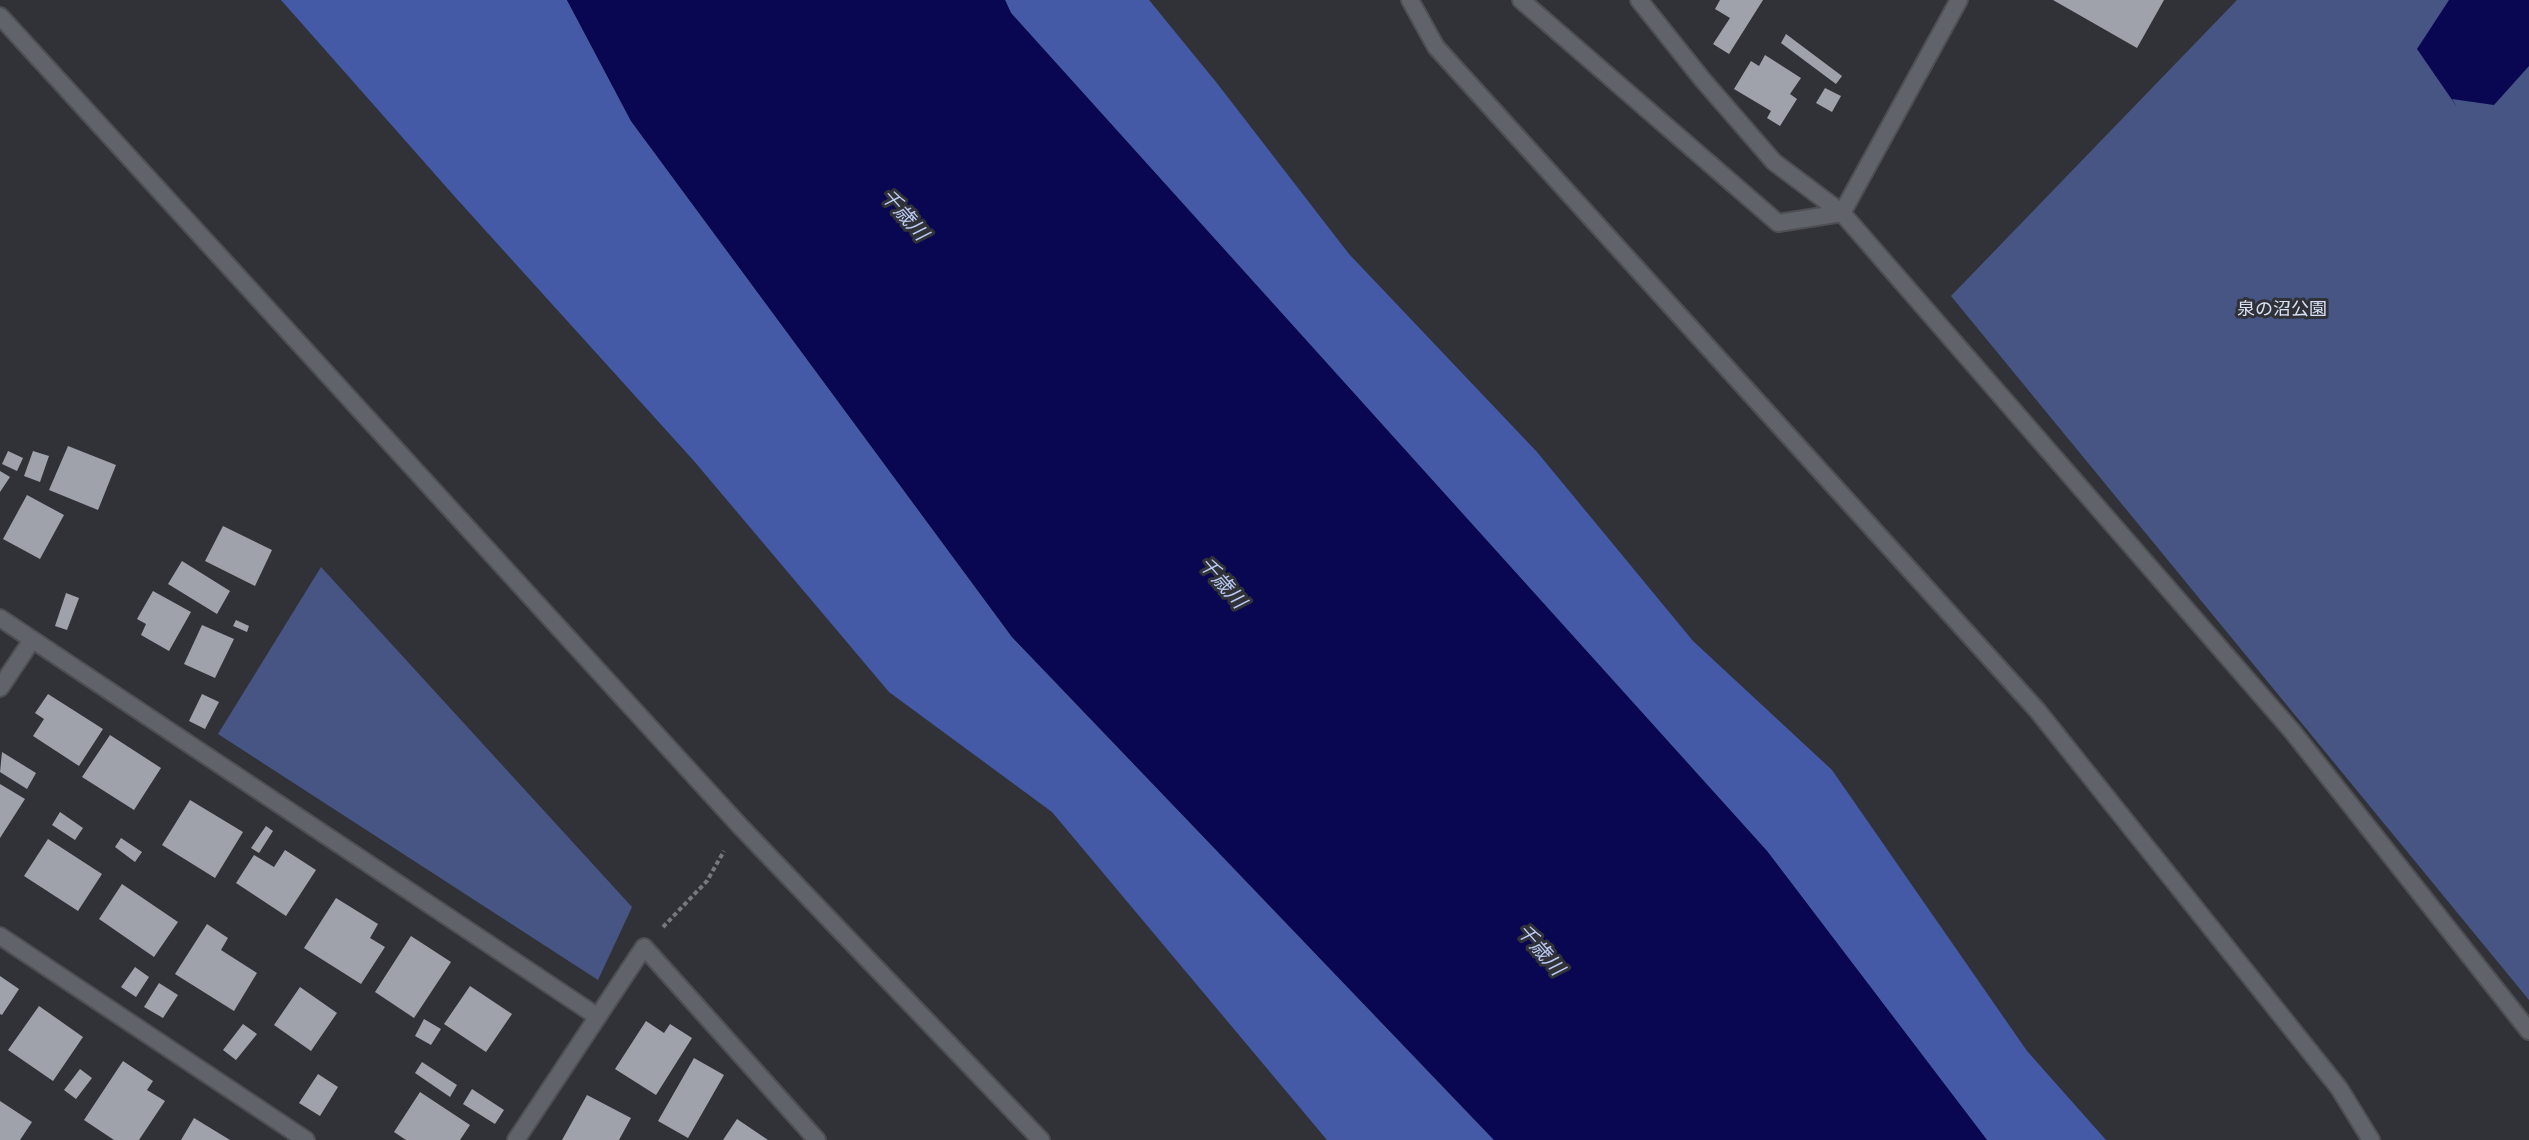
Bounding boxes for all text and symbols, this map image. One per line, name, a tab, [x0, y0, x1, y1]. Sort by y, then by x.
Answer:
water label: 千歳川	[875, 184, 933, 246]
park label: 泉の沼公園	[2237, 299, 2327, 321]
water label: 千歳川	[1193, 552, 1251, 614]
water label: 千歳川	[1511, 919, 1569, 981]

